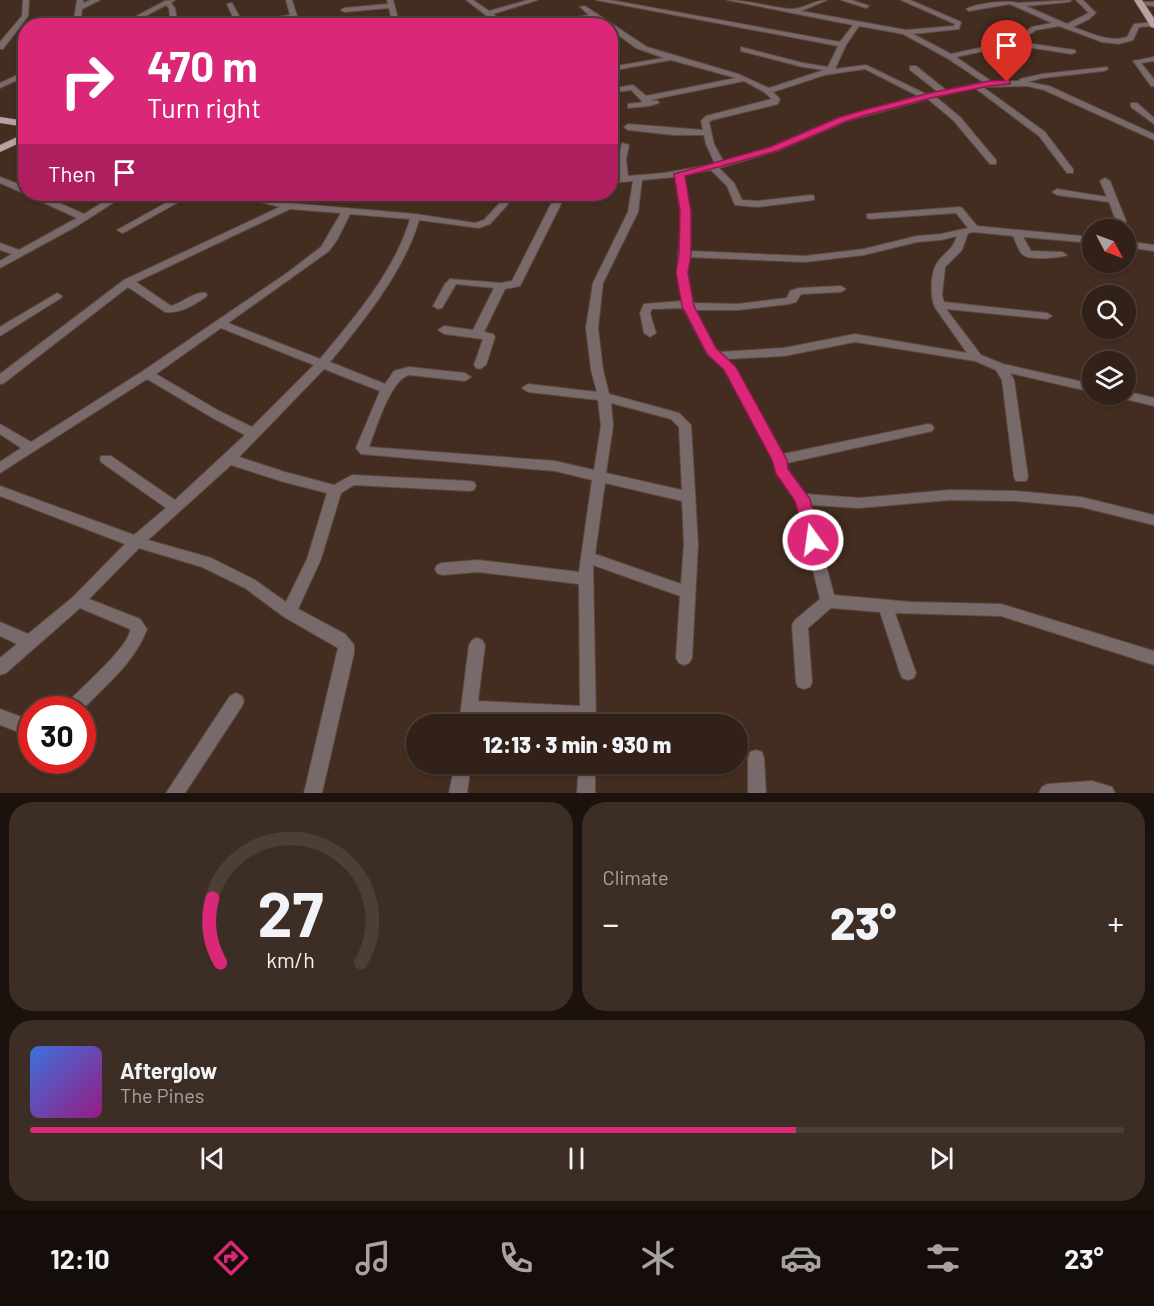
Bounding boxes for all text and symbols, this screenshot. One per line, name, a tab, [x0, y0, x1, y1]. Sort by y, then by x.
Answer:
pin	[981, 20, 1032, 82]
icon: arrive	[990, 29, 1023, 62]
text: 470 m	[147, 40, 258, 90]
icon: right	[48, 42, 126, 120]
text: Turn right	[147, 91, 261, 123]
icon: arrive	[108, 156, 141, 189]
text: Then	[48, 160, 96, 186]
north arrow	[1082, 219, 1136, 273]
map controls	[1082, 219, 1136, 405]
button: search	[1082, 285, 1136, 339]
button: layers	[1082, 351, 1136, 405]
position arrow	[781, 508, 845, 572]
speed limit sign: 30	[18, 696, 96, 774]
text: 12:13 · 3 min · 930 m	[483, 731, 671, 757]
text: Climate	[603, 865, 669, 889]
text: 27	[258, 875, 324, 949]
text: 23°	[830, 895, 896, 949]
text: −	[603, 903, 619, 943]
text: +	[1107, 903, 1124, 943]
text: km/h	[266, 948, 315, 973]
text: Afterglow	[120, 1057, 217, 1083]
text: The Pines	[120, 1083, 204, 1107]
icon: previous	[196, 1142, 229, 1175]
icon: pause	[560, 1142, 593, 1175]
icon: next	[925, 1142, 958, 1175]
icon: directions	[210, 1237, 252, 1279]
icon: music	[352, 1237, 394, 1279]
icon: phone	[495, 1237, 537, 1279]
icon: climate	[637, 1237, 679, 1279]
icon: car	[780, 1237, 822, 1279]
icon: filters	[922, 1237, 964, 1279]
text: 12:10	[50, 1242, 110, 1274]
text: 23°	[1064, 1242, 1104, 1274]

